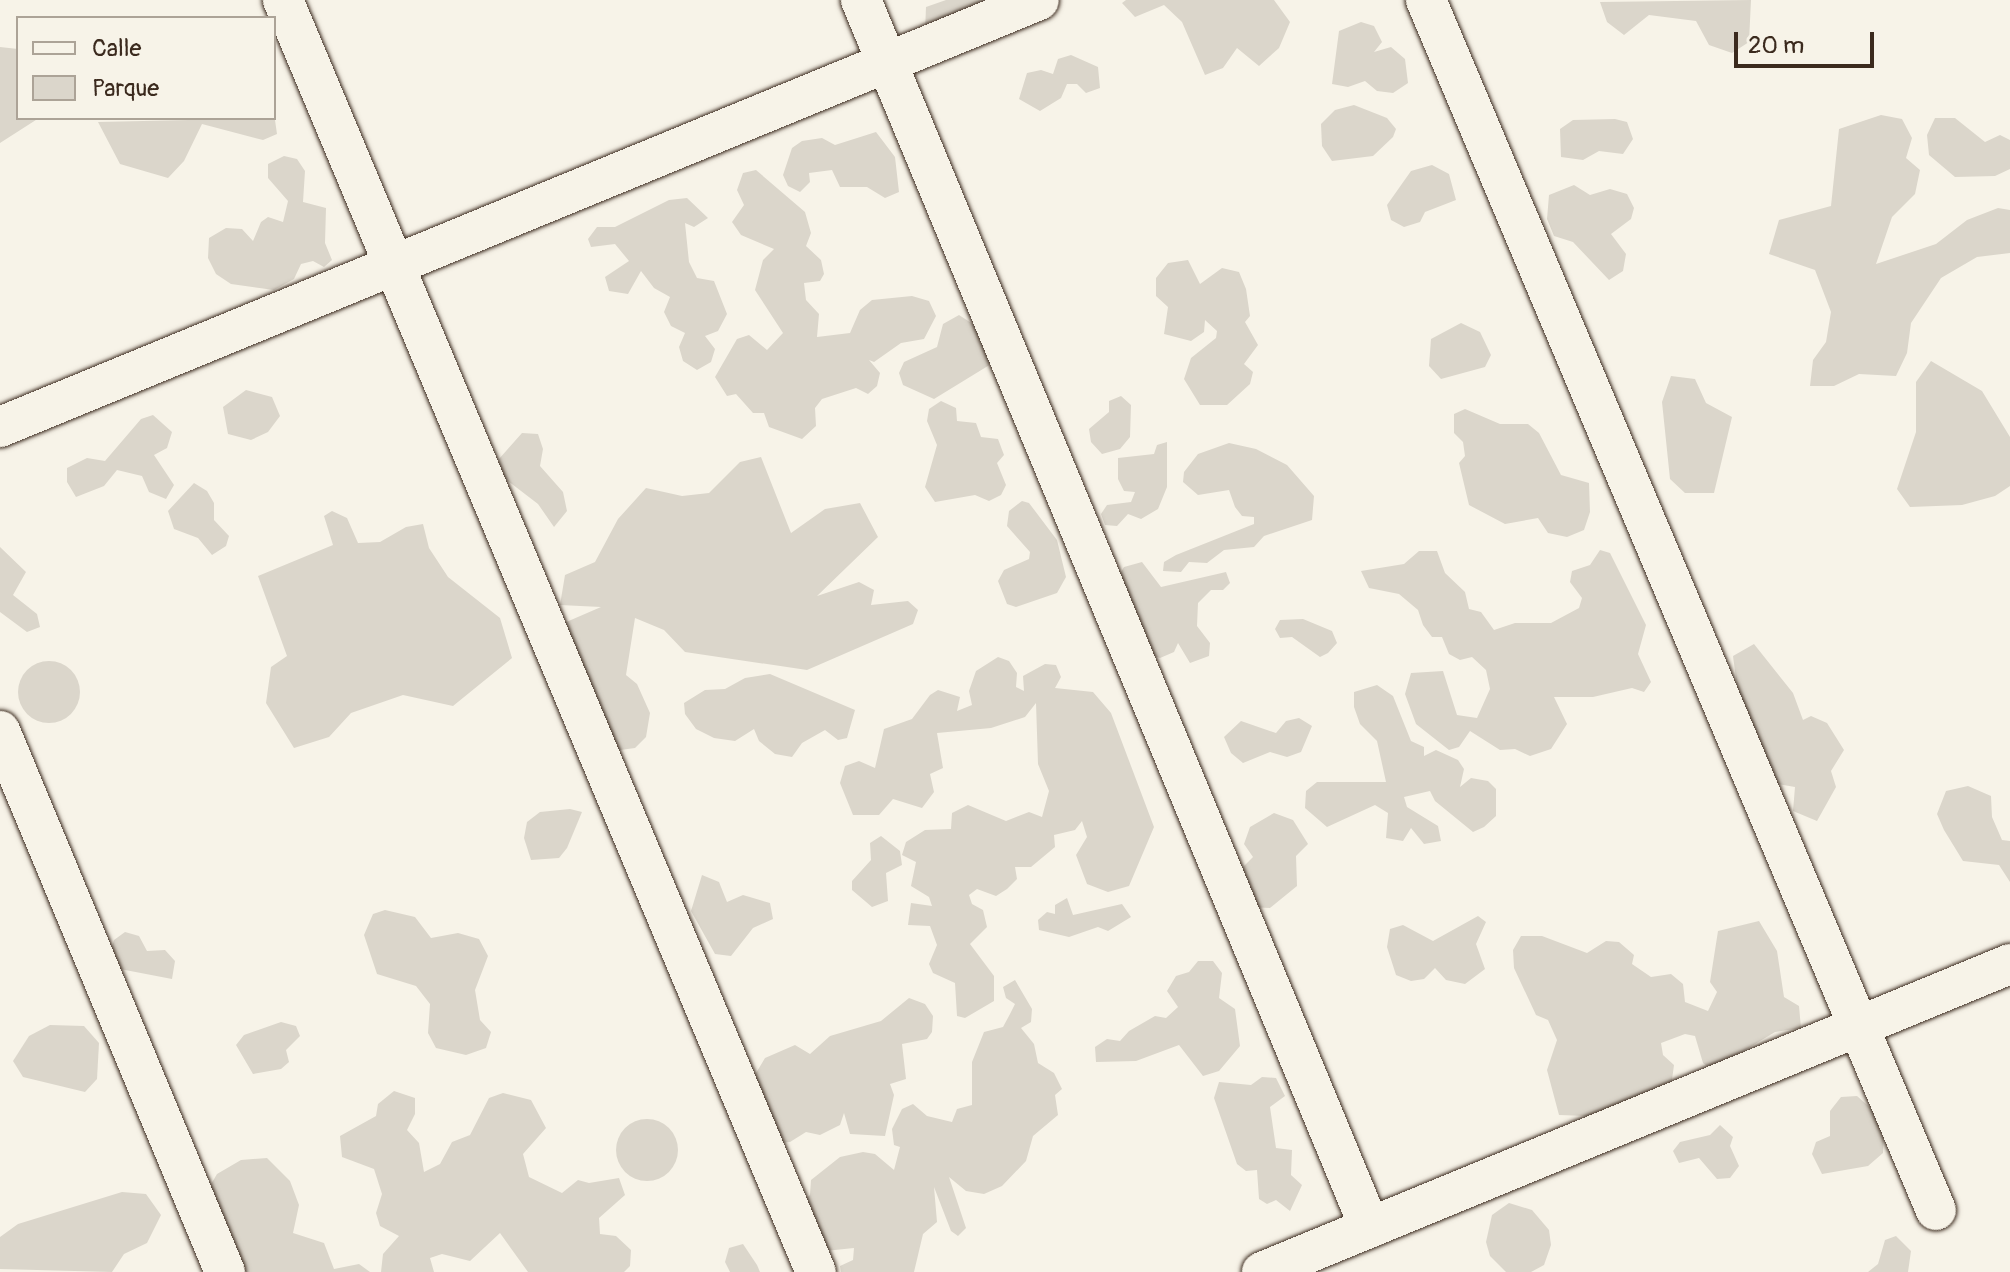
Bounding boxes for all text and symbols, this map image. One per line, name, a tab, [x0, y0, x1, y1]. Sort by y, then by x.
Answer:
legend	[16, 16, 276, 120]
scale bar	[1738, 16, 1878, 66]
text: 20 m	[1748, 31, 1804, 60]
text: Calle	[92, 34, 141, 63]
text: Parque	[92, 74, 159, 103]

